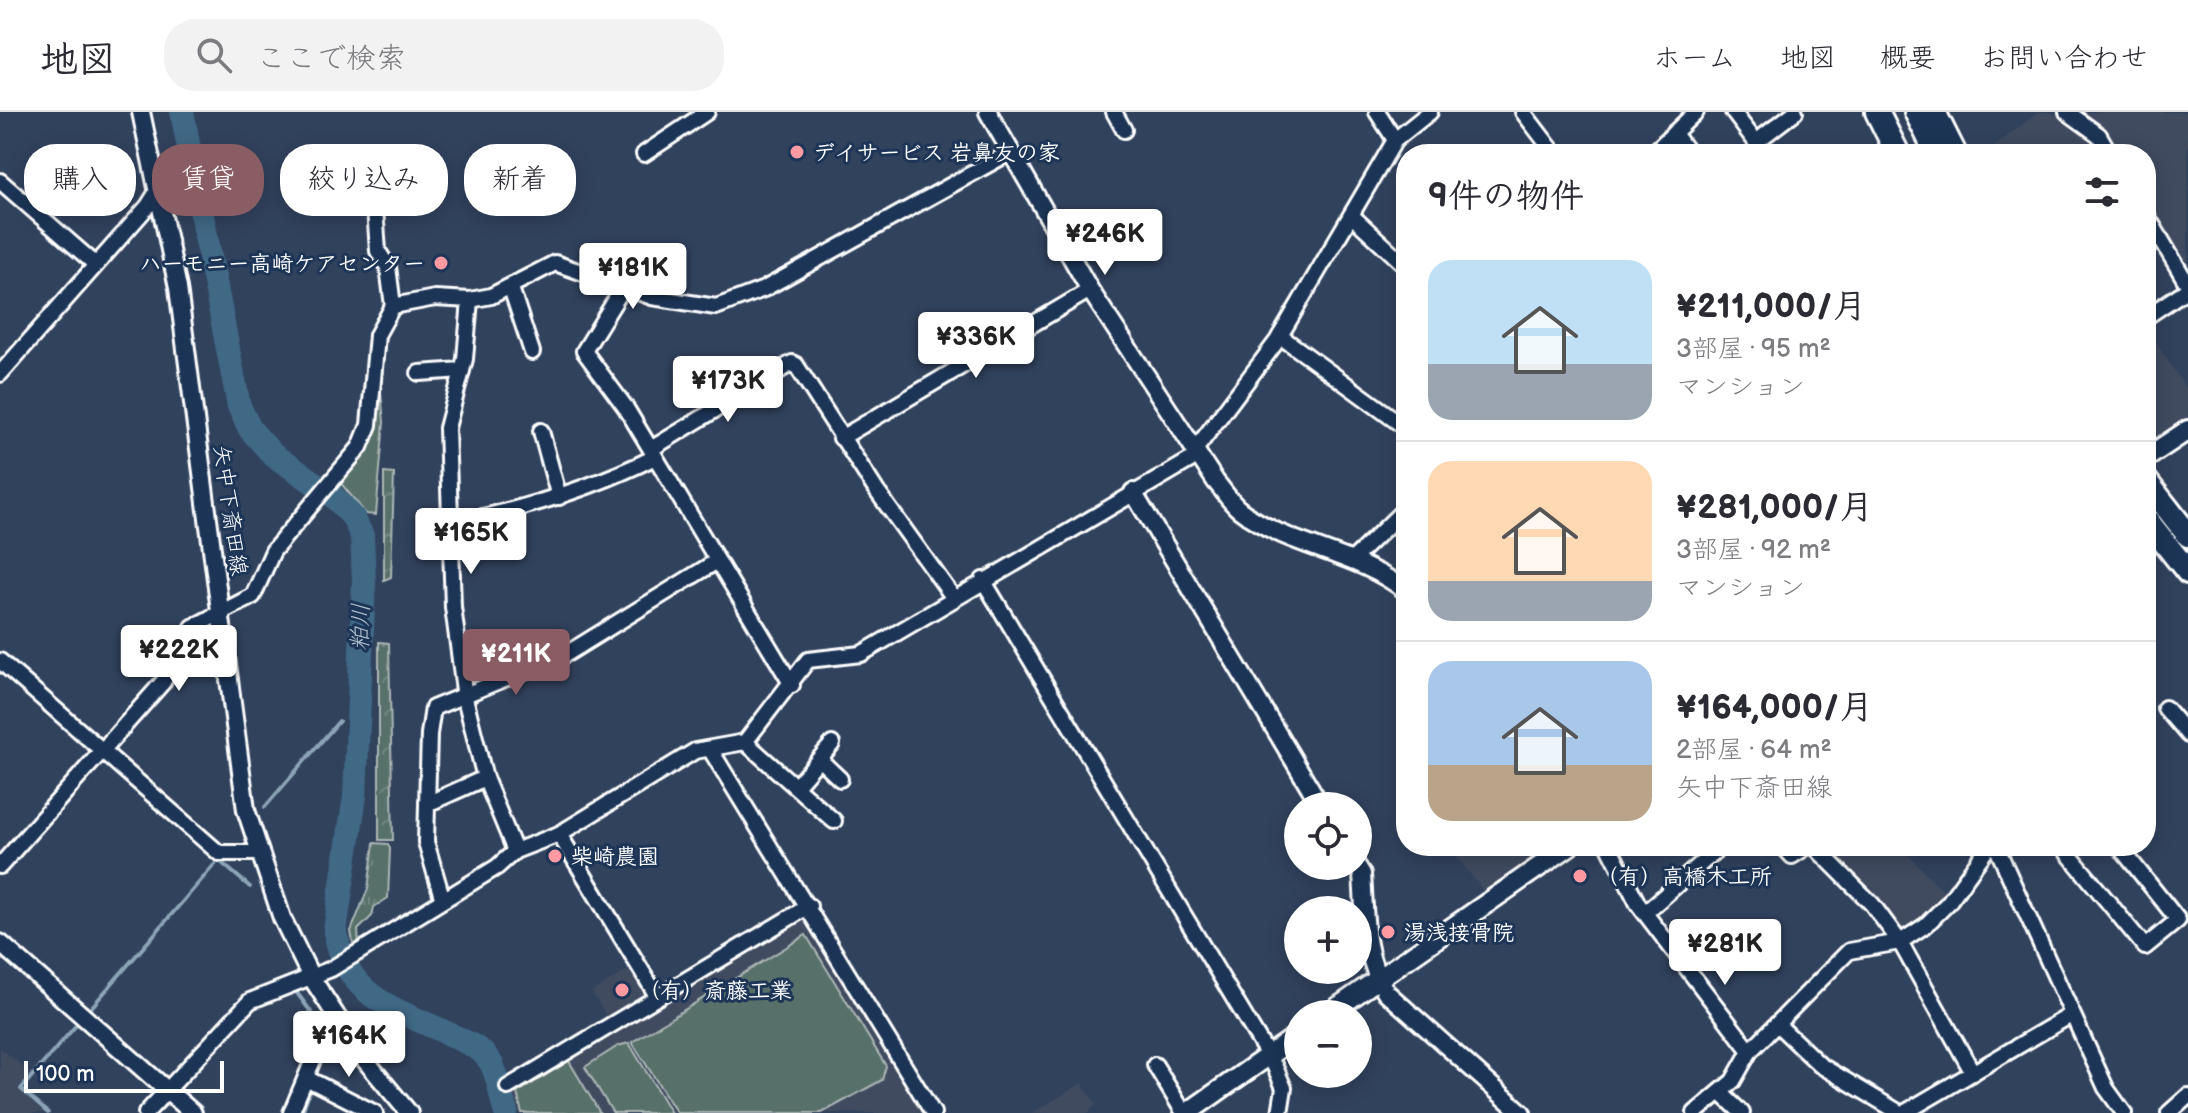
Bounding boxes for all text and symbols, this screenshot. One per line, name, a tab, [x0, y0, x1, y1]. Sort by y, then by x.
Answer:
search box	[164, 19, 724, 91]
icon: search	[192, 33, 236, 77]
text: 地図	[40, 38, 116, 83]
text: ここで検索	[256, 41, 406, 77]
text: ホーム	[1653, 42, 1736, 75]
text: 地図	[1780, 42, 1836, 75]
text: 概要	[1880, 42, 1936, 75]
text: お問い合わせ	[1980, 42, 2148, 75]
place label: デイサービス 岩鼻友の家	[813, 140, 1060, 167]
marker: デイサービス 岩鼻友の家	[788, 143, 806, 161]
chip: 購入	[24, 144, 136, 216]
chip: 賃貸	[152, 144, 264, 216]
chip: 絞り込み	[280, 144, 448, 216]
chip: 新着	[464, 144, 576, 216]
icon: filters	[2080, 170, 2124, 214]
text: 9件の物件	[1428, 176, 1584, 217]
pin: ¥246K	[1049, 209, 1161, 277]
text: ¥246K	[1065, 219, 1145, 250]
pin: ¥181K	[577, 243, 689, 311]
place label: ハーモニー高崎ケアセンター	[139, 251, 425, 278]
text: ¥181K	[597, 253, 669, 284]
marker: ハーモニー高崎ケアセンター	[432, 254, 450, 272]
text: ¥211,000/月	[1676, 286, 1867, 327]
icon: home	[1492, 292, 1588, 388]
pin: ¥336K	[920, 312, 1032, 380]
text: ¥336K	[936, 322, 1016, 353]
text: 3部屋 · 95 m²	[1676, 334, 1831, 365]
pin: ¥173K	[672, 356, 784, 424]
text: ¥173K	[691, 366, 765, 397]
text: マンション	[1676, 372, 1805, 403]
street label: 矢中下斎田線	[207, 443, 252, 577]
text: ¥281,000/月	[1676, 487, 1873, 528]
icon: home	[1492, 493, 1588, 589]
pin: ¥165K	[415, 508, 527, 576]
text: ¥165K	[433, 518, 509, 549]
text: 3部屋 · 92 m²	[1676, 535, 1831, 566]
text: マンション	[1676, 573, 1805, 604]
water label: 粕川	[345, 603, 376, 652]
pin: ¥222K	[123, 625, 235, 693]
pin: ¥211K	[460, 629, 572, 697]
text: ¥222K	[139, 635, 219, 666]
text: ¥211K	[481, 639, 551, 670]
text: ¥164,000/月	[1676, 687, 1873, 728]
icon: home	[1492, 693, 1588, 789]
text: 2部屋 · 64 m²	[1676, 735, 1832, 766]
text: 矢中下斎田線	[1676, 773, 1832, 804]
map controls	[1284, 792, 1372, 1088]
button: locate	[1284, 792, 1372, 880]
place label: 柴崎農園	[571, 844, 659, 871]
marker: 柴崎農園	[546, 847, 564, 865]
place label: （有）高橋木工所	[1596, 864, 1772, 891]
marker: （有）高橋木工所	[1571, 867, 1589, 885]
button: +	[1284, 896, 1372, 984]
pin: ¥281K	[1669, 919, 1781, 987]
place label: 湯浅接骨院	[1404, 920, 1514, 947]
marker: 湯浅接骨院	[1379, 923, 1397, 941]
text: ¥281K	[1687, 929, 1763, 960]
place label: （有）斎藤工業	[638, 978, 792, 1005]
marker: （有）斎藤工業	[613, 981, 631, 999]
button: −	[1284, 1000, 1372, 1088]
pin: ¥164K	[293, 1011, 405, 1079]
text: ¥164K	[311, 1021, 387, 1052]
scale bar	[24, 1057, 224, 1093]
text: 100 m	[36, 1061, 95, 1088]

